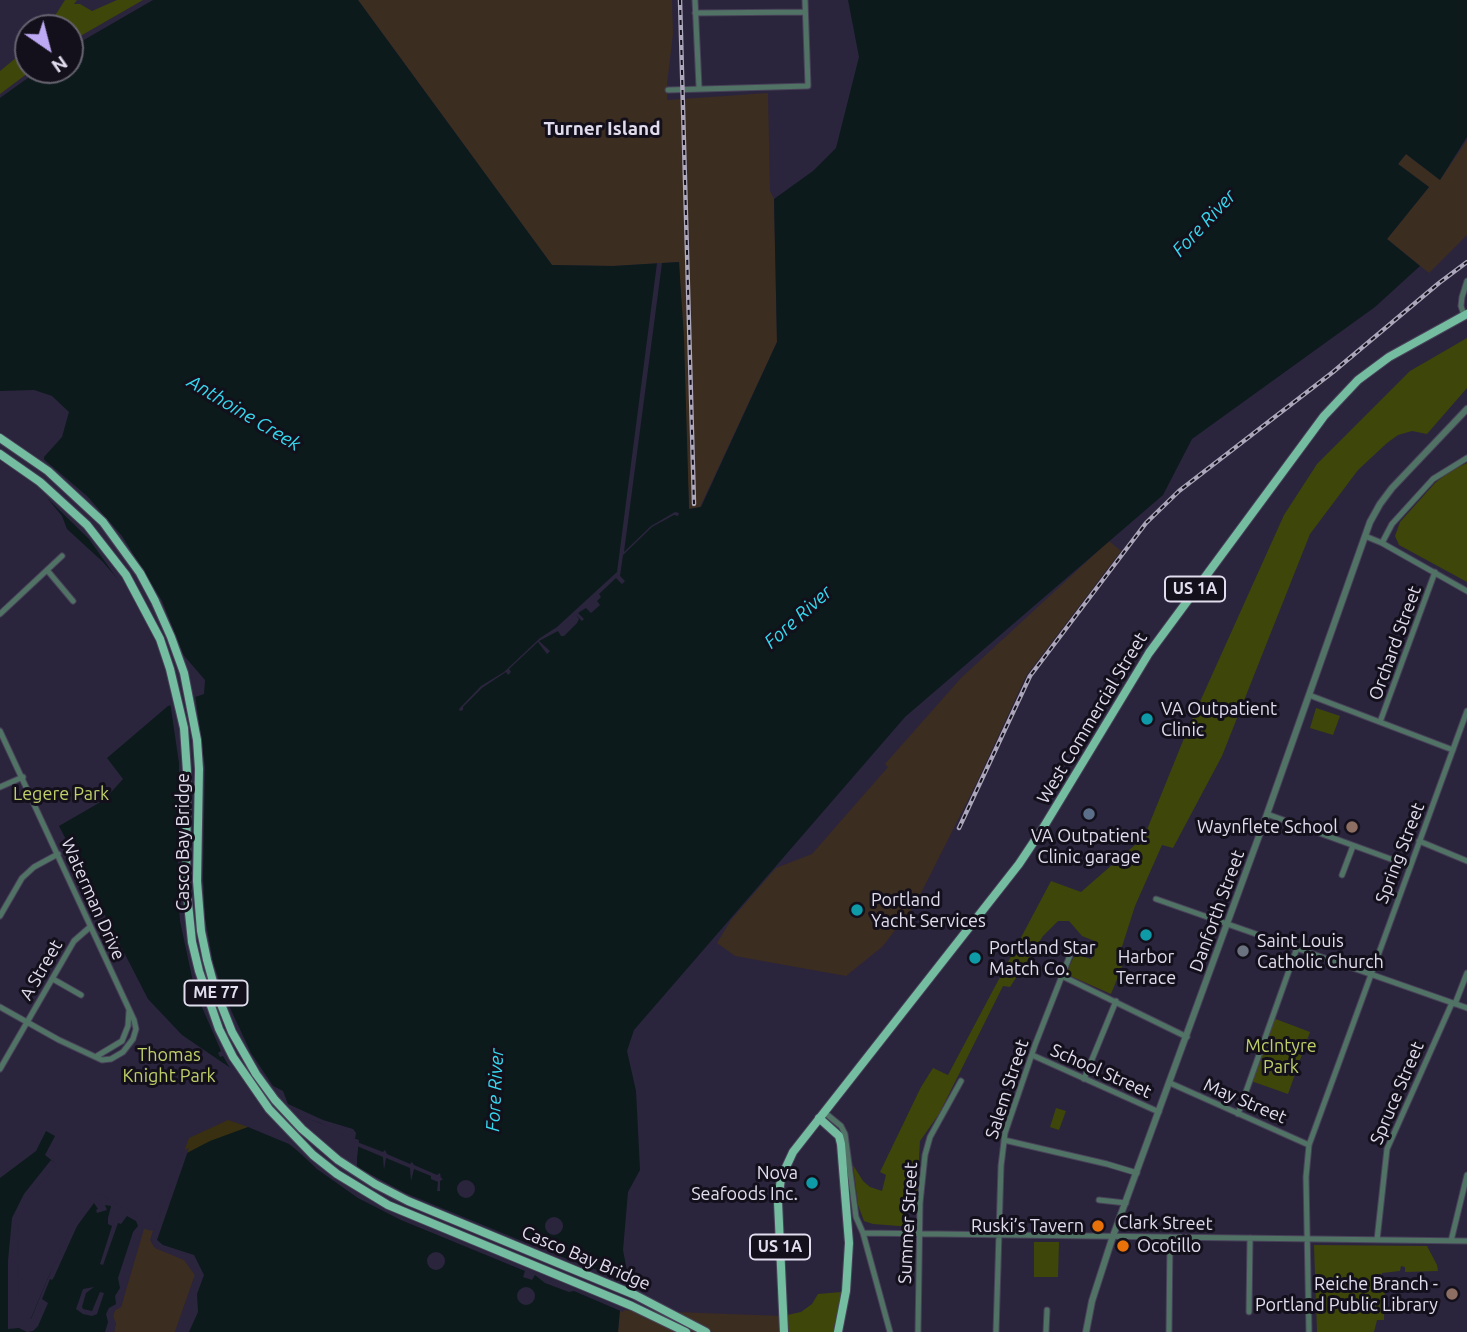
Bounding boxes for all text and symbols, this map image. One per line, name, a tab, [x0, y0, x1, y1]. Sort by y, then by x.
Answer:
north arrow	[14, 14, 84, 84]
text: N	[48, 51, 72, 78]
district label: Turner Island	[543, 118, 661, 140]
water label: Fore River	[1167, 185, 1241, 261]
water label: Anthoine Creek	[183, 370, 305, 456]
road number: US 1A	[1165, 576, 1225, 602]
water label: Fore River	[759, 581, 837, 653]
street label: Orchard Street	[1364, 583, 1426, 703]
street label: West Commercial Street	[1032, 629, 1152, 807]
place label: VA Outpatient Clinic	[1161, 698, 1277, 740]
marker: VA Outpatient Clinic	[1139, 711, 1155, 727]
street label: Casco Bay Bridge	[172, 773, 194, 911]
park label: Legere Park	[13, 783, 109, 805]
street label: Spring Street	[1371, 800, 1429, 906]
marker: VA Outpatient Clinic garage	[1081, 806, 1097, 822]
place label: Waynflete School	[1197, 816, 1338, 838]
marker: Waynflete School	[1344, 819, 1360, 835]
place label: VA Outpatient Clinic garage	[1031, 825, 1147, 868]
street label: Waterman Drive	[56, 835, 130, 963]
street label: Danforth Street	[1185, 847, 1249, 975]
place label: Portland Yacht Services	[871, 889, 986, 932]
marker: Portland Yacht Services	[849, 902, 865, 918]
marker: Harbor Terrace	[1138, 927, 1154, 943]
place label: Saint Louis Catholic Church	[1257, 930, 1384, 972]
street label: A Street	[15, 936, 67, 1004]
place label: Portland Star Match Co.	[989, 937, 1095, 979]
marker: Saint Louis Catholic Church	[1235, 943, 1251, 959]
place label: Harbor Terrace	[1116, 946, 1176, 988]
marker: Portland Star Match Co.	[967, 950, 983, 966]
road number: ME 77	[184, 981, 248, 1006]
park label: McIntyre Park	[1245, 1035, 1317, 1078]
street label: Salem Street	[981, 1037, 1033, 1141]
street label: Spruce Street	[1366, 1038, 1428, 1148]
street label: School Street	[1047, 1039, 1155, 1103]
park label: Thomas Knight Park	[122, 1044, 216, 1086]
water label: Fore River	[481, 1048, 509, 1132]
street label: May Street	[1200, 1074, 1290, 1128]
place label: Nova Seafoods Inc.	[691, 1162, 798, 1204]
street label: Summer Street	[894, 1162, 922, 1284]
marker: Nova Seafoods Inc.	[804, 1175, 820, 1191]
street label: Clark Street	[1117, 1211, 1213, 1235]
place label: Ruski’s Tavern	[971, 1215, 1084, 1237]
marker: Ruski’s Tavern	[1090, 1218, 1106, 1234]
street label: Casco Bay Bridge	[518, 1221, 654, 1295]
road number: US 1A	[750, 1234, 810, 1260]
place label: Ocotillo	[1137, 1235, 1201, 1257]
marker: Ocotillo	[1115, 1238, 1131, 1254]
place label: Reiche Branch - Portland Public Library	[1255, 1273, 1438, 1316]
marker: Reiche Branch - Portland Public Library	[1444, 1286, 1460, 1302]

